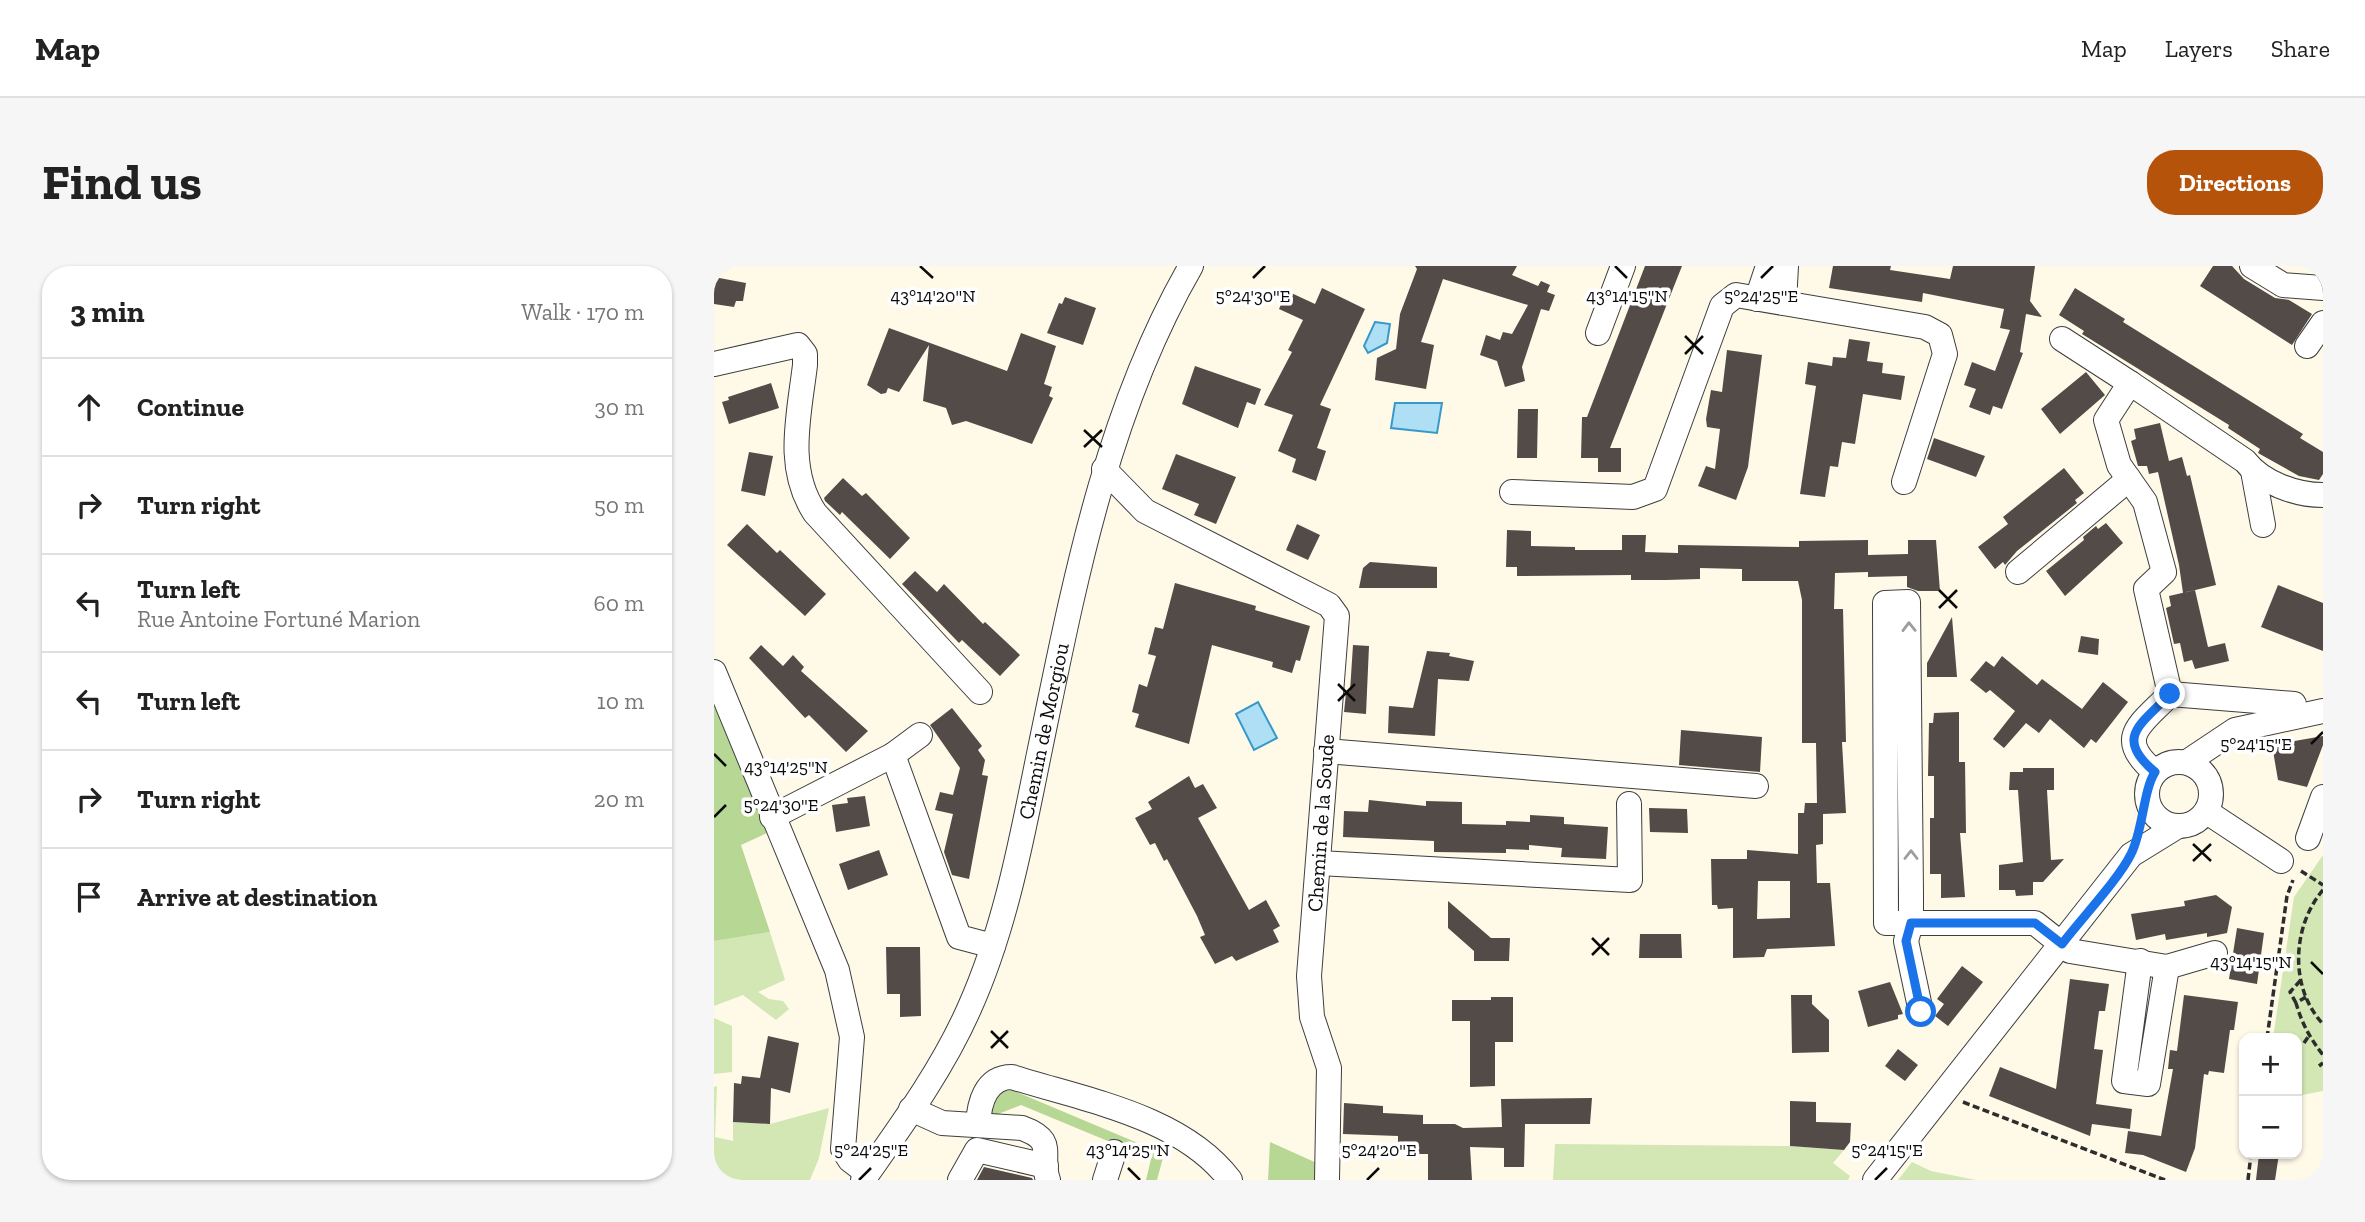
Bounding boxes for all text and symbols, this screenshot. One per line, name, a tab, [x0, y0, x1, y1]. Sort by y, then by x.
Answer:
text: Map	[35, 29, 100, 68]
text: Map	[2081, 34, 2127, 63]
text: Layers	[2165, 34, 2233, 63]
text: Share	[2271, 34, 2330, 63]
button: Directions	[2147, 150, 2323, 215]
text: Find us	[42, 153, 202, 212]
text: 43°14'20"N	[891, 285, 975, 307]
text: 5°24'30"E	[1216, 285, 1290, 307]
text: 43°14'15"N	[1586, 285, 1668, 307]
text: 5°24'25"E	[1724, 285, 1798, 307]
text: 3 min	[70, 294, 145, 330]
text: Walk · 170 m	[521, 298, 644, 326]
icon: ahead	[70, 388, 108, 426]
text: Continue	[137, 391, 244, 423]
text: 30 m	[594, 393, 644, 421]
icon: right	[70, 486, 108, 524]
text: Turn right	[137, 489, 260, 521]
text: 50 m	[594, 491, 644, 519]
text: Turn left	[137, 573, 240, 605]
icon: left	[70, 584, 108, 622]
text: 60 m	[593, 589, 644, 617]
text: Rue Antoine Fortuné Marion	[137, 605, 420, 633]
one-way arrow	[1901, 622, 1917, 632]
street label: Chemin de Morgiou	[1013, 640, 1074, 822]
route end	[2154, 678, 2185, 709]
icon: left	[70, 682, 108, 720]
text: Turn left	[137, 685, 240, 717]
text: 10 m	[597, 687, 644, 715]
street label: Chemin de la Soude	[1302, 733, 1339, 913]
text: 5°24'15"E	[2220, 733, 2292, 755]
text: 43°14'25"N	[744, 756, 828, 778]
icon: right	[70, 780, 108, 818]
text: Turn right	[137, 783, 260, 815]
text: 20 m	[594, 785, 644, 813]
text: 5°24'30"E	[744, 794, 818, 816]
one-way arrow	[1903, 849, 1919, 860]
icon: arrive	[70, 878, 108, 916]
text: Arrive at destination	[137, 881, 377, 913]
text: 43°14'15"N	[2210, 951, 2292, 973]
route start	[1905, 996, 1936, 1027]
map controls	[2239, 1033, 2302, 1159]
button: +	[2239, 1033, 2302, 1096]
button: −	[2239, 1096, 2302, 1159]
text: 5°24'25"E	[834, 1139, 908, 1161]
text: 43°14'25"N	[1086, 1139, 1170, 1161]
text: 5°24'20"E	[1341, 1139, 1417, 1161]
text: 5°24'15"E	[1851, 1139, 1923, 1161]

